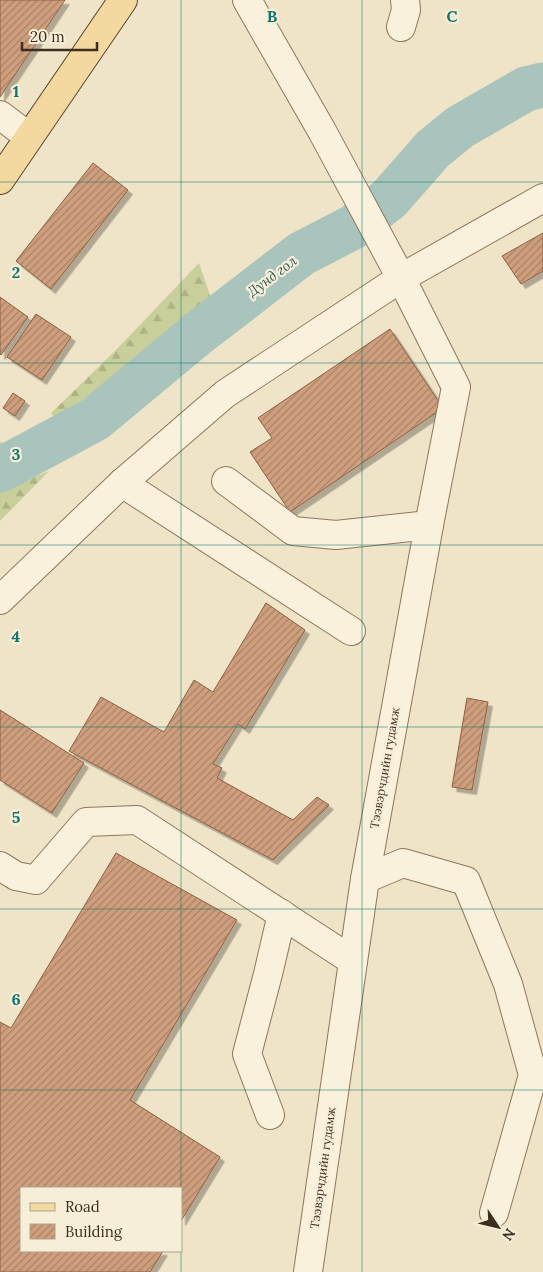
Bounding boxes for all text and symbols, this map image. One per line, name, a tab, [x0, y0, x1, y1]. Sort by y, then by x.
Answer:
text: B	[267, 6, 278, 26]
text: C	[446, 6, 458, 26]
scale bar	[22, 20, 98, 52]
text: 20 m	[30, 27, 65, 46]
text: 1	[13, 81, 19, 101]
water label: Дунд гол	[243, 252, 300, 301]
text: 2	[12, 262, 20, 282]
text: 3	[12, 444, 21, 464]
text: 4	[12, 626, 21, 646]
street label: Тээвэрчдийн гудамж	[366, 705, 403, 830]
text: 5	[12, 807, 21, 827]
text: 6	[11, 989, 21, 1009]
street label: Тээвэрчдийн гудамж	[307, 1105, 339, 1230]
legend	[20, 1187, 182, 1252]
text: Road	[65, 1197, 100, 1216]
north arrow	[473, 1202, 523, 1252]
text: Building	[65, 1222, 123, 1241]
text: N	[498, 1225, 519, 1244]

